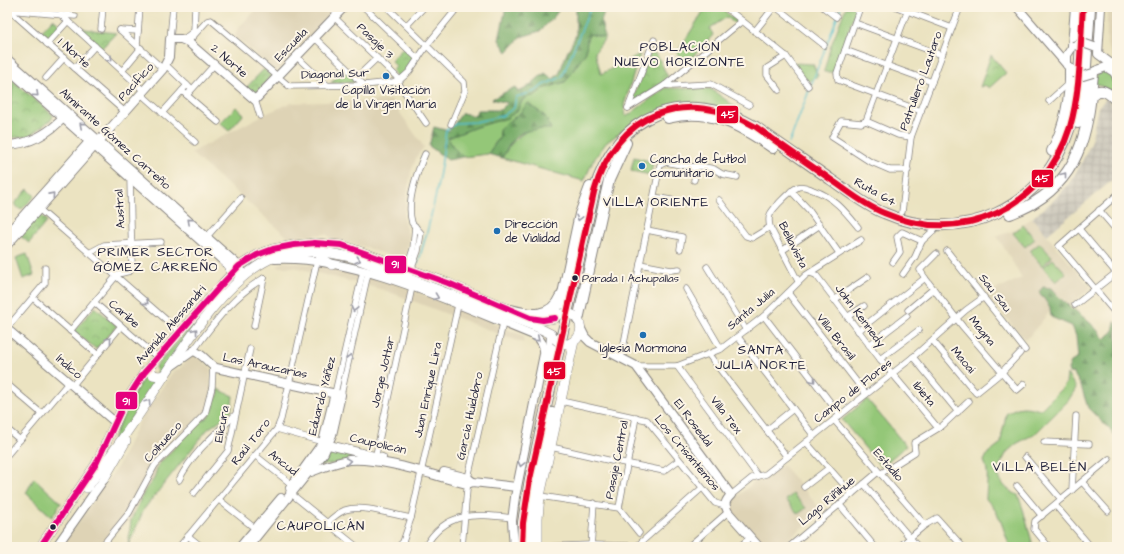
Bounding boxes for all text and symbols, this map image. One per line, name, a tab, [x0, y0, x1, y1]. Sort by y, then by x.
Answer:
street label: Pasaje 3	[353, 19, 397, 63]
street label: Escuela	[271, 24, 311, 66]
street label: Patrullero Lautaro	[895, 29, 947, 133]
street label: 1 Norte	[54, 34, 94, 73]
district label: POBLACIÓN NUEVO HORIZONTE	[615, 38, 745, 71]
street label: 2 Norte	[207, 40, 252, 82]
one-way arrow	[105, 55, 113, 62]
street label: Pacífico	[114, 59, 158, 105]
street label: Diagonal Sur	[301, 64, 370, 85]
marker: Capilla Visitación de la Virgen María	[381, 71, 391, 81]
place label: Capilla Visitación de la Virgen María	[336, 82, 436, 114]
street label: Almirante Gómez Carreño	[56, 84, 175, 194]
one-way arrow	[31, 90, 39, 97]
line badge: 45	[716, 105, 739, 124]
text: 45	[720, 107, 736, 122]
one-way arrow	[80, 123, 87, 130]
place label: Cancha de futbol comunitario	[650, 151, 746, 182]
marker: Cancha de futbol comunitario	[637, 161, 647, 171]
line badge: 45	[1031, 169, 1054, 188]
text: 45	[1034, 171, 1050, 186]
street label: Ruta 64	[851, 173, 899, 211]
one-way arrow	[1059, 173, 1066, 180]
street label: Austral	[110, 189, 130, 229]
one-way arrow	[47, 193, 54, 200]
district label: VILLA ORIENTE	[603, 193, 709, 211]
one-way arrow	[575, 215, 584, 222]
place label: Dirección de Vialidad	[505, 216, 560, 247]
one-way arrow	[187, 219, 194, 226]
street label: Bellavista	[774, 219, 812, 271]
marker: Dirección de Vialidad	[492, 226, 502, 236]
district label: PRIMER SECTOR GÓMEZ CARREÑO	[93, 243, 219, 276]
one-way arrow	[354, 255, 361, 263]
line badge: 91	[384, 255, 407, 274]
text: 91	[391, 257, 399, 272]
street label: Sau Sau	[975, 270, 1015, 316]
place label: Parada 1 Achupallas	[582, 271, 680, 286]
marker: Parada 1 Achupallas	[570, 273, 580, 283]
street label: John Kennedy	[830, 281, 890, 352]
street label: Avenida Alessandri	[132, 282, 210, 368]
street label: Santa Julia	[723, 284, 779, 334]
one-way arrow	[433, 292, 440, 300]
street label: Caribe	[105, 296, 144, 333]
one-way arrow	[141, 297, 149, 304]
one-way arrow	[351, 306, 359, 312]
street label: Villa Brasil	[812, 310, 860, 364]
street label: Magna	[964, 312, 999, 350]
one-way arrow	[191, 329, 198, 336]
marker: Iglesia Mormona	[638, 330, 648, 340]
street label: Jorge Jottar	[367, 334, 401, 410]
one-way arrow	[533, 335, 540, 342]
one-way arrow	[105, 338, 112, 345]
place label: Iglesia Mormona	[600, 340, 686, 358]
street label: Juan Enrique Lira	[410, 341, 446, 439]
district label: SANTA JULIA NORTE	[715, 341, 807, 374]
street label: Maoai	[947, 343, 979, 377]
street label: Las Araucarias	[221, 349, 309, 383]
street label: Índico	[52, 351, 86, 383]
one-way arrow	[345, 353, 353, 360]
street label: Eduardo Yáñez	[304, 355, 340, 437]
street label: Campo de Flores	[810, 355, 896, 427]
line badge: 45	[543, 361, 566, 380]
text: 45	[546, 364, 562, 379]
street label: García Huidobro	[452, 370, 488, 462]
one-way arrow	[808, 376, 815, 383]
street label: Ibieta	[909, 378, 939, 410]
line badge: 91	[115, 391, 138, 410]
street label: Villa Tex	[706, 392, 746, 438]
text: 91	[122, 394, 130, 409]
street label: El Rosedal	[669, 396, 717, 450]
one-way arrow	[143, 399, 150, 406]
street label: Elicura	[210, 404, 234, 444]
street label: Los Crisantemos	[650, 411, 724, 495]
street label: Raúl Toro	[227, 415, 275, 469]
street label: Coihueco	[140, 418, 186, 466]
street label: Pasaje Central	[601, 419, 633, 501]
street label: Caupolicán	[348, 429, 408, 459]
street label: Estadio	[869, 445, 907, 485]
street label: Ancud	[265, 446, 301, 480]
one-way arrow	[345, 457, 351, 466]
district label: VILLA BELÉN	[993, 458, 1087, 476]
one-way arrow	[518, 461, 526, 467]
street label: Lago Riñihue	[795, 472, 860, 530]
district label: CAUPOLICÁN	[277, 517, 365, 535]
unlabelled marker	[48, 522, 58, 532]

